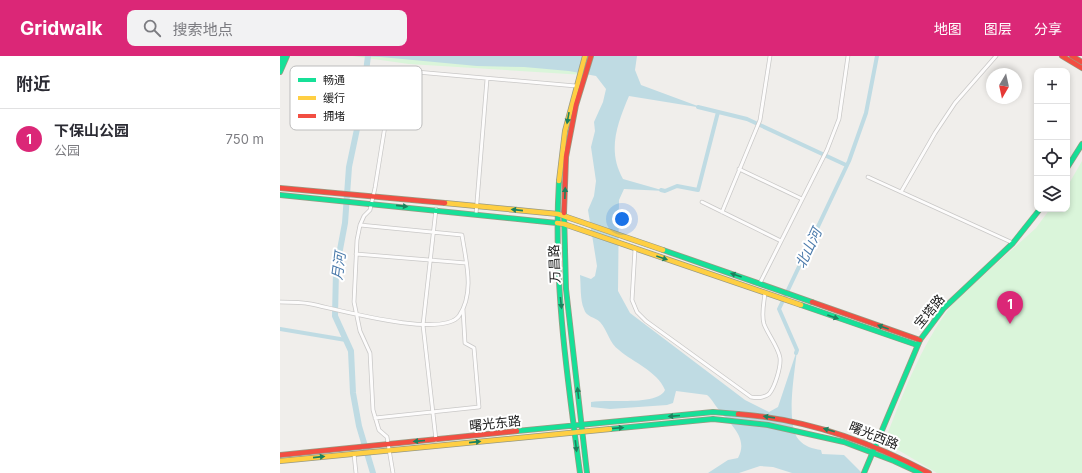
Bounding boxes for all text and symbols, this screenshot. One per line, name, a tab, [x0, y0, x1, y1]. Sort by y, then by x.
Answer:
search box	[127, 10, 407, 46]
text: Gridwalk	[20, 17, 103, 40]
icon: search	[141, 17, 163, 39]
text: 搜索地点	[173, 20, 233, 39]
text: 地图	[934, 20, 962, 37]
text: 图层	[984, 20, 1012, 37]
text: 分享	[1034, 20, 1062, 37]
legend	[290, 66, 422, 130]
north arrow	[986, 68, 1022, 104]
map controls	[1034, 68, 1070, 212]
button: +	[1034, 68, 1070, 104]
text: 畅通	[323, 73, 345, 87]
text: 附近	[16, 74, 50, 94]
text: 缓行	[323, 91, 345, 105]
button: −	[1034, 104, 1070, 140]
text: 拥堵	[323, 109, 345, 123]
one-way arrow	[565, 112, 571, 124]
text: 下保山公园	[54, 121, 129, 140]
text: 1	[26, 131, 32, 147]
text: 750 m	[226, 131, 264, 147]
button: locate	[1034, 140, 1070, 176]
text: 公园	[54, 142, 80, 158]
button: layers	[1034, 176, 1070, 212]
one-way arrow	[562, 186, 568, 199]
one-way arrow	[396, 203, 408, 209]
one-way arrow	[511, 207, 523, 214]
your location	[612, 209, 632, 229]
water label: 北山河	[791, 223, 826, 271]
street label: 万昌路	[545, 244, 563, 284]
water label: 月河	[328, 248, 349, 281]
one-way arrow	[656, 255, 668, 261]
one-way arrow	[730, 272, 742, 278]
street label: 宝塔路	[910, 291, 948, 331]
pin: 1	[997, 291, 1023, 324]
one-way arrow	[558, 297, 564, 309]
one-way arrow	[827, 314, 839, 320]
one-way arrow	[877, 324, 889, 330]
one-way arrow	[575, 386, 581, 399]
street label: 曙光东路	[468, 412, 522, 434]
one-way arrow	[668, 413, 680, 419]
one-way arrow	[763, 414, 776, 420]
street label: 曙光西路	[847, 418, 901, 452]
one-way arrow	[612, 424, 624, 431]
one-way arrow	[823, 427, 835, 433]
one-way arrow	[413, 438, 425, 445]
one-way arrow	[469, 438, 481, 445]
one-way arrow	[573, 440, 579, 452]
one-way arrow	[313, 454, 325, 460]

